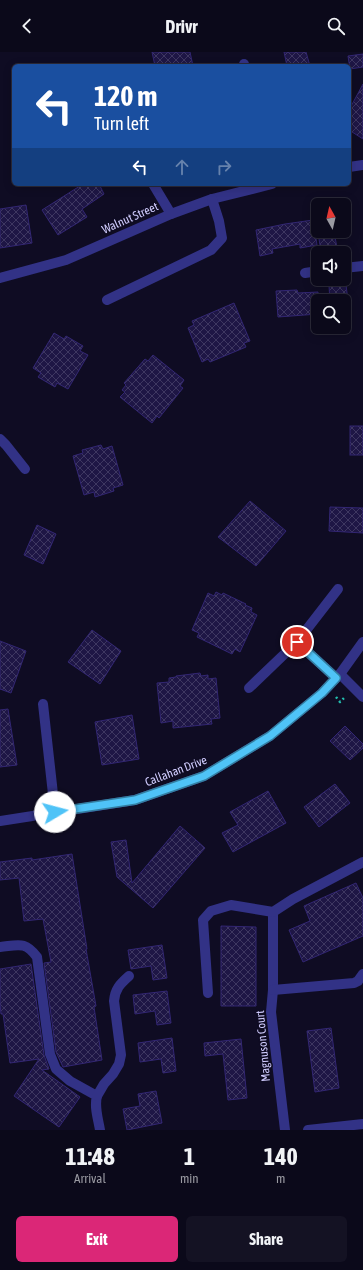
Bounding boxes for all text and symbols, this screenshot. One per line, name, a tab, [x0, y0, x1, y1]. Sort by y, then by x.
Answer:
icon: back	[16, 15, 38, 37]
icon: search	[325, 15, 347, 37]
text: Drivr	[165, 16, 198, 37]
icon: left	[28, 80, 80, 132]
text: 120 m	[94, 80, 157, 112]
text: Turn left	[94, 113, 149, 134]
icon: left	[129, 156, 151, 178]
icon: ahead	[171, 156, 193, 178]
icon: right	[213, 156, 235, 178]
north arrow	[311, 198, 351, 238]
map controls	[311, 198, 351, 334]
street label: Walnut Street	[100, 199, 161, 237]
button: sound	[311, 246, 351, 286]
button: search	[311, 294, 351, 334]
pin	[280, 625, 314, 659]
icon: arrive	[286, 631, 308, 653]
street label: Callahan Drive	[143, 753, 209, 789]
position arrow	[34, 791, 76, 833]
street label: Magnuson Court	[253, 1009, 273, 1082]
text: 11:48	[65, 1143, 115, 1170]
text: 1	[184, 1143, 195, 1170]
text: 140	[264, 1143, 298, 1170]
text: Arrival	[74, 1171, 106, 1186]
text: min	[180, 1171, 199, 1186]
text: m	[276, 1171, 285, 1186]
button: Exit	[16, 1216, 178, 1262]
button: Share	[186, 1216, 347, 1262]

